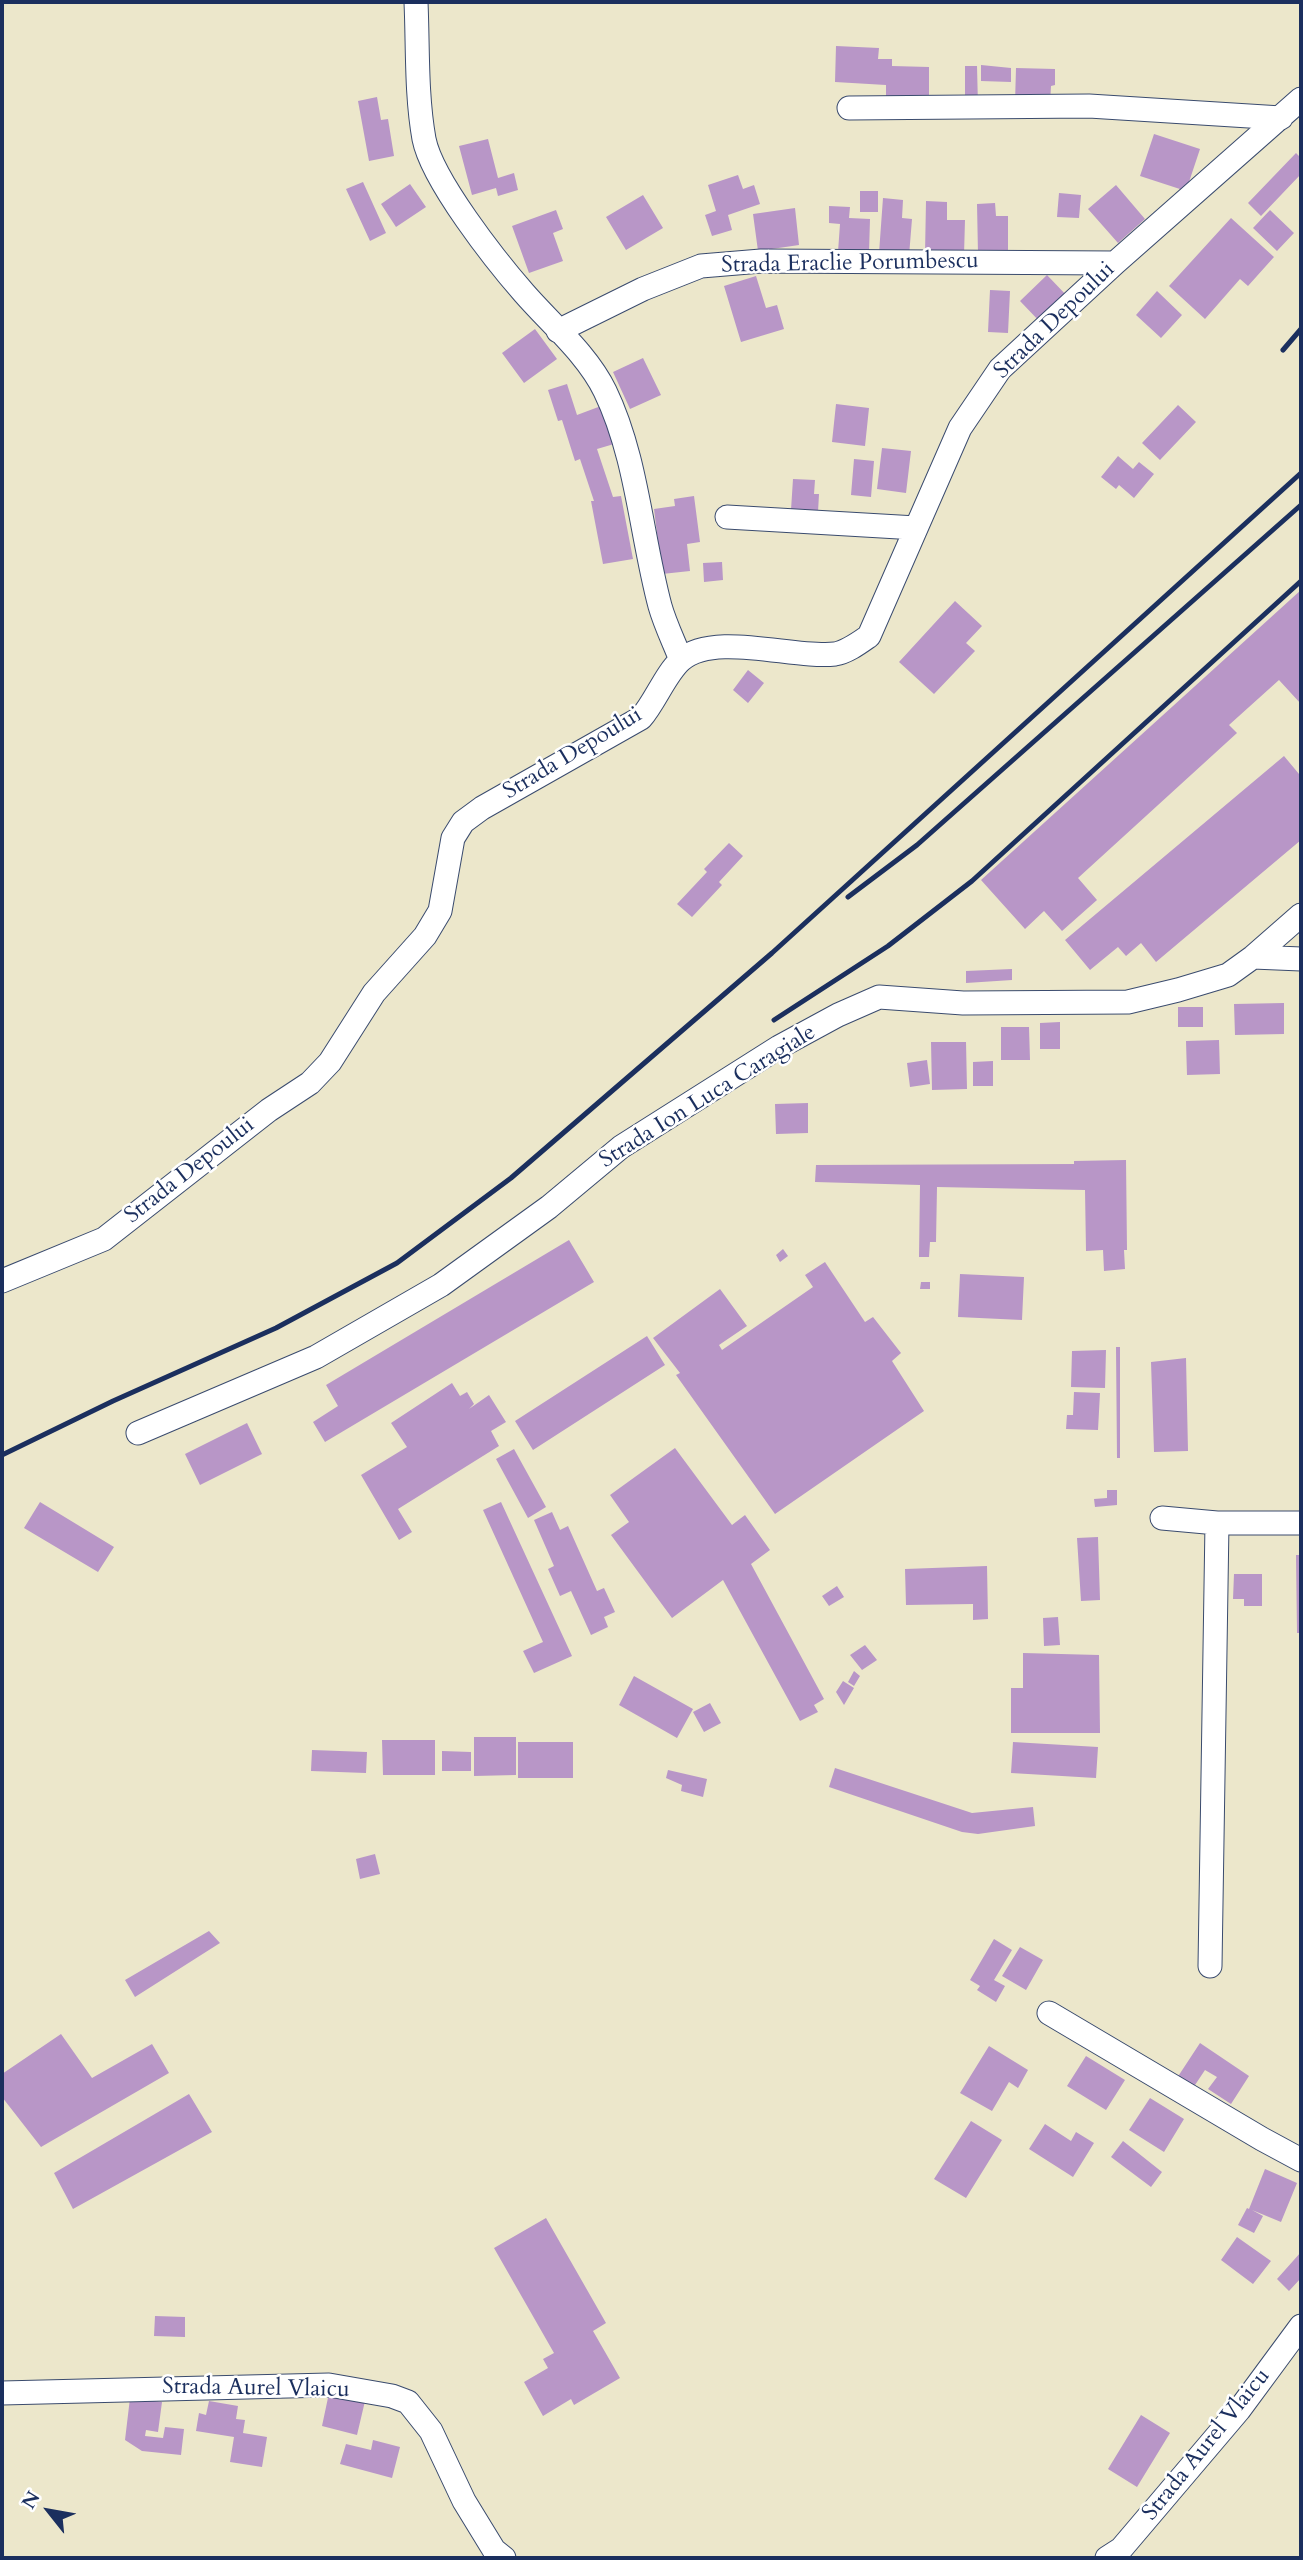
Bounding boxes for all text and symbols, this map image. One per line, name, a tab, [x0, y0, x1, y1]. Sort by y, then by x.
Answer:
street label: Strada Eraclie Porumbescu	[721, 248, 979, 280]
street label: Strada Depoului	[989, 257, 1121, 385]
street label: Strada Depoului	[499, 702, 647, 806]
street label: Strada Ion Luca Caragiale	[595, 1019, 821, 1175]
street label: Strada Depoului	[120, 1112, 260, 1230]
street label: Strada Aurel Vlaicu	[1137, 2363, 1277, 2527]
street label: Strada Aurel Vlaicu	[162, 2374, 350, 2404]
north arrow	[14, 2476, 84, 2546]
text: N	[16, 2486, 46, 2514]

